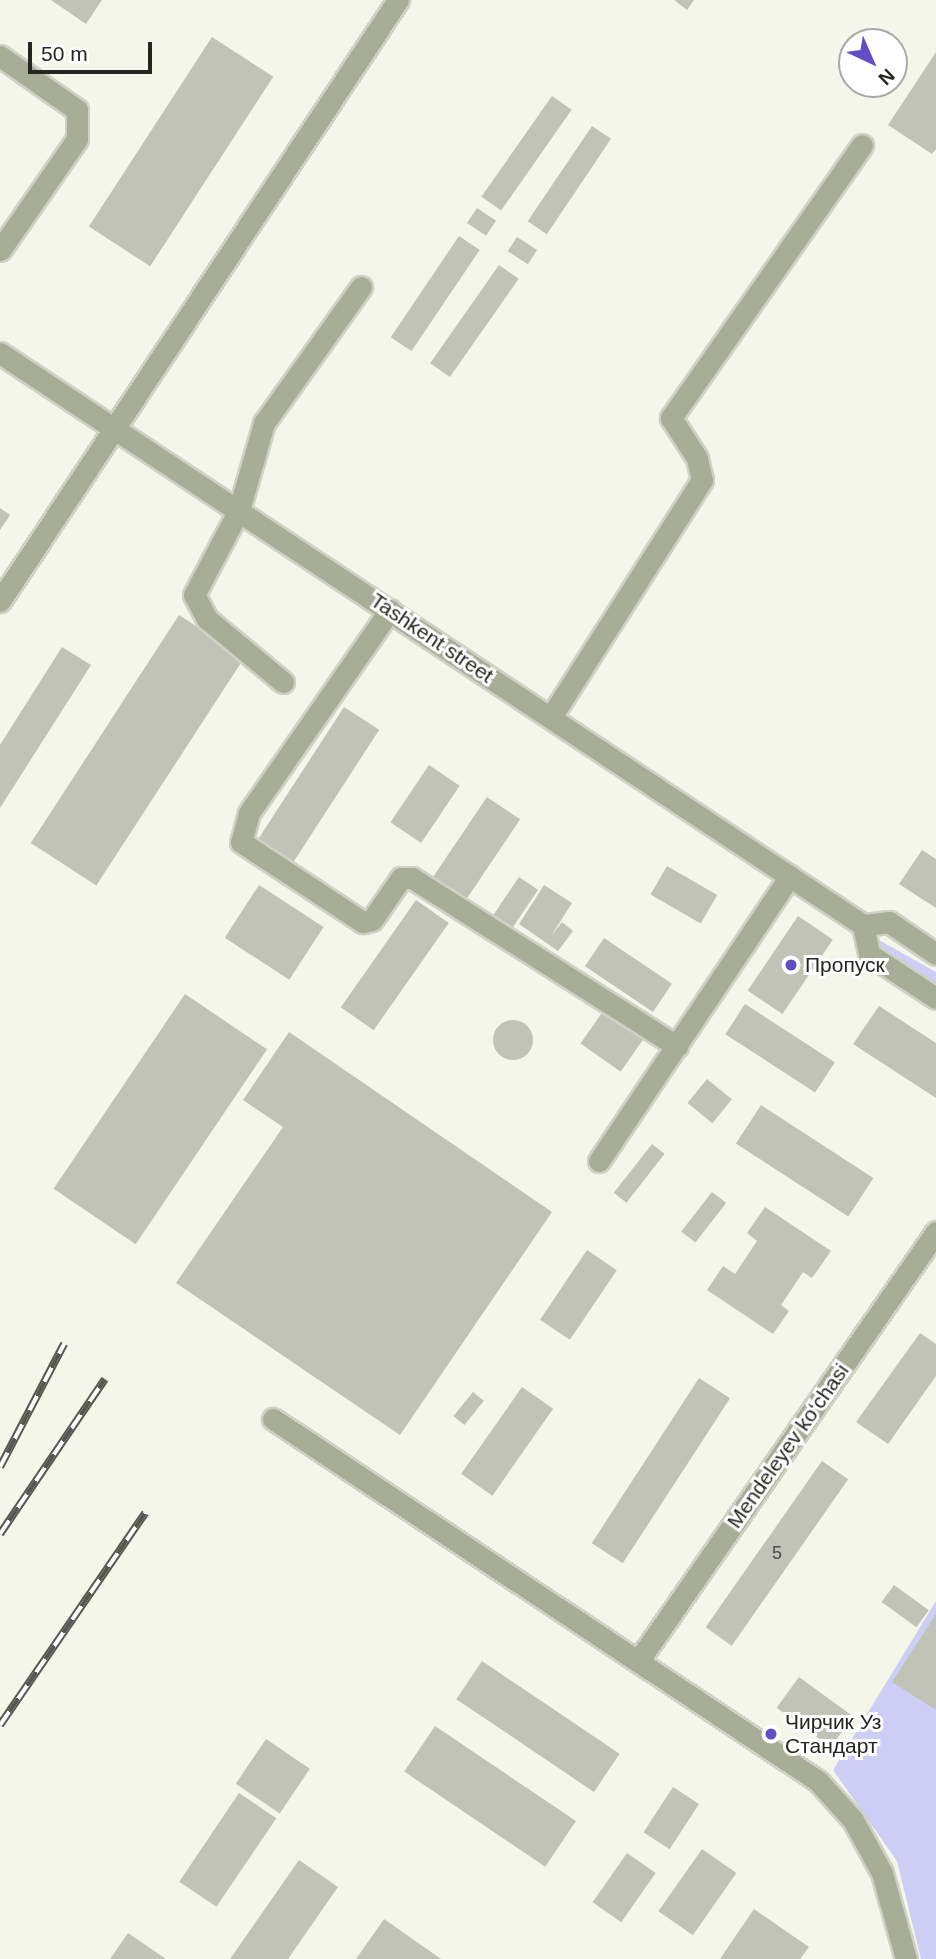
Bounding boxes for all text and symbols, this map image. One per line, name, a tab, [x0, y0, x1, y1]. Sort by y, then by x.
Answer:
scale bar	[32, 28, 156, 72]
north arrow	[838, 28, 908, 98]
text: 50 m	[41, 42, 88, 65]
text: N	[874, 65, 899, 89]
street label: Tashkent street	[366, 588, 498, 688]
place label: Пропуск	[805, 952, 885, 978]
marker: Пропуск	[783, 957, 799, 973]
street label: Mendeleyev ko‘chasi	[722, 1359, 854, 1533]
house number: 5	[772, 1542, 782, 1564]
place label: Чирчик Уз Стандарт	[785, 1709, 881, 1759]
marker: Чирчик Уз Стандарт	[763, 1726, 779, 1742]

